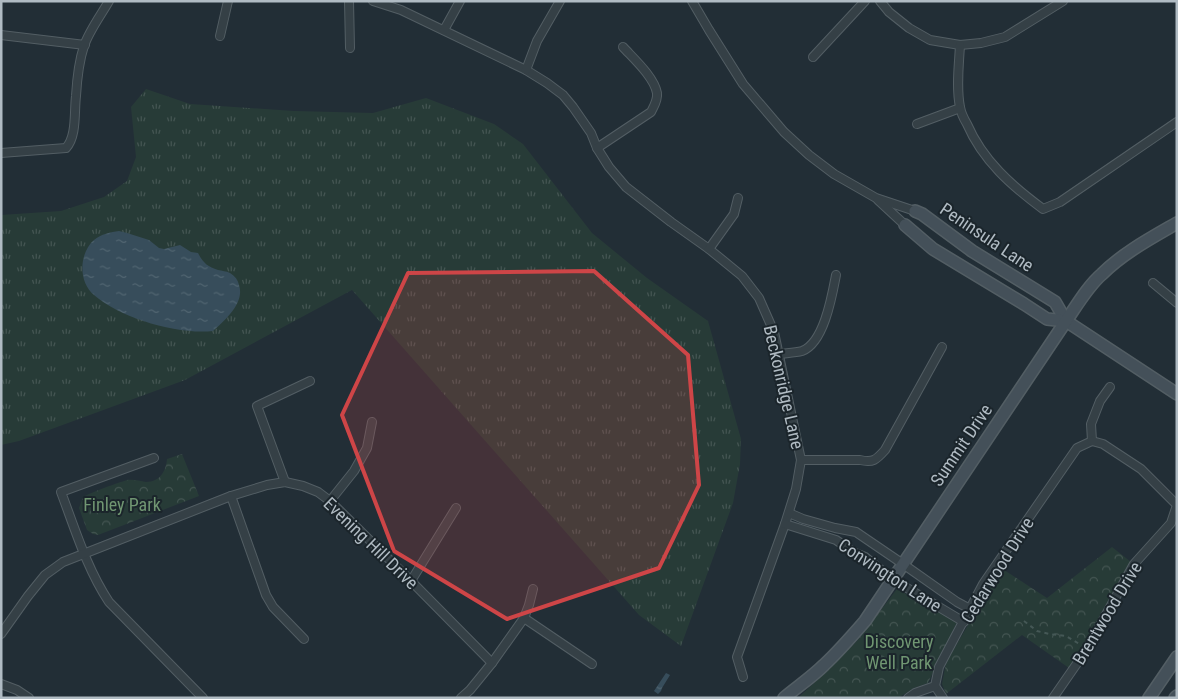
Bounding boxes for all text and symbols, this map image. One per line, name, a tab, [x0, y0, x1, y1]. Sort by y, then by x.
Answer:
street label: Peninsula Lane	[936, 198, 1038, 276]
street label: Beckonridge Lane	[760, 323, 808, 451]
street label: Summit Drive	[926, 400, 996, 490]
street label: Evening Hill Drive	[319, 493, 423, 593]
park label: Finley Park	[83, 494, 161, 515]
street label: Cedarwood Drive	[956, 513, 1038, 627]
street label: Convington Lane	[834, 534, 946, 616]
street label: Brentwood Drive	[1068, 558, 1146, 668]
park label: Discovery Well Park	[865, 631, 934, 673]

